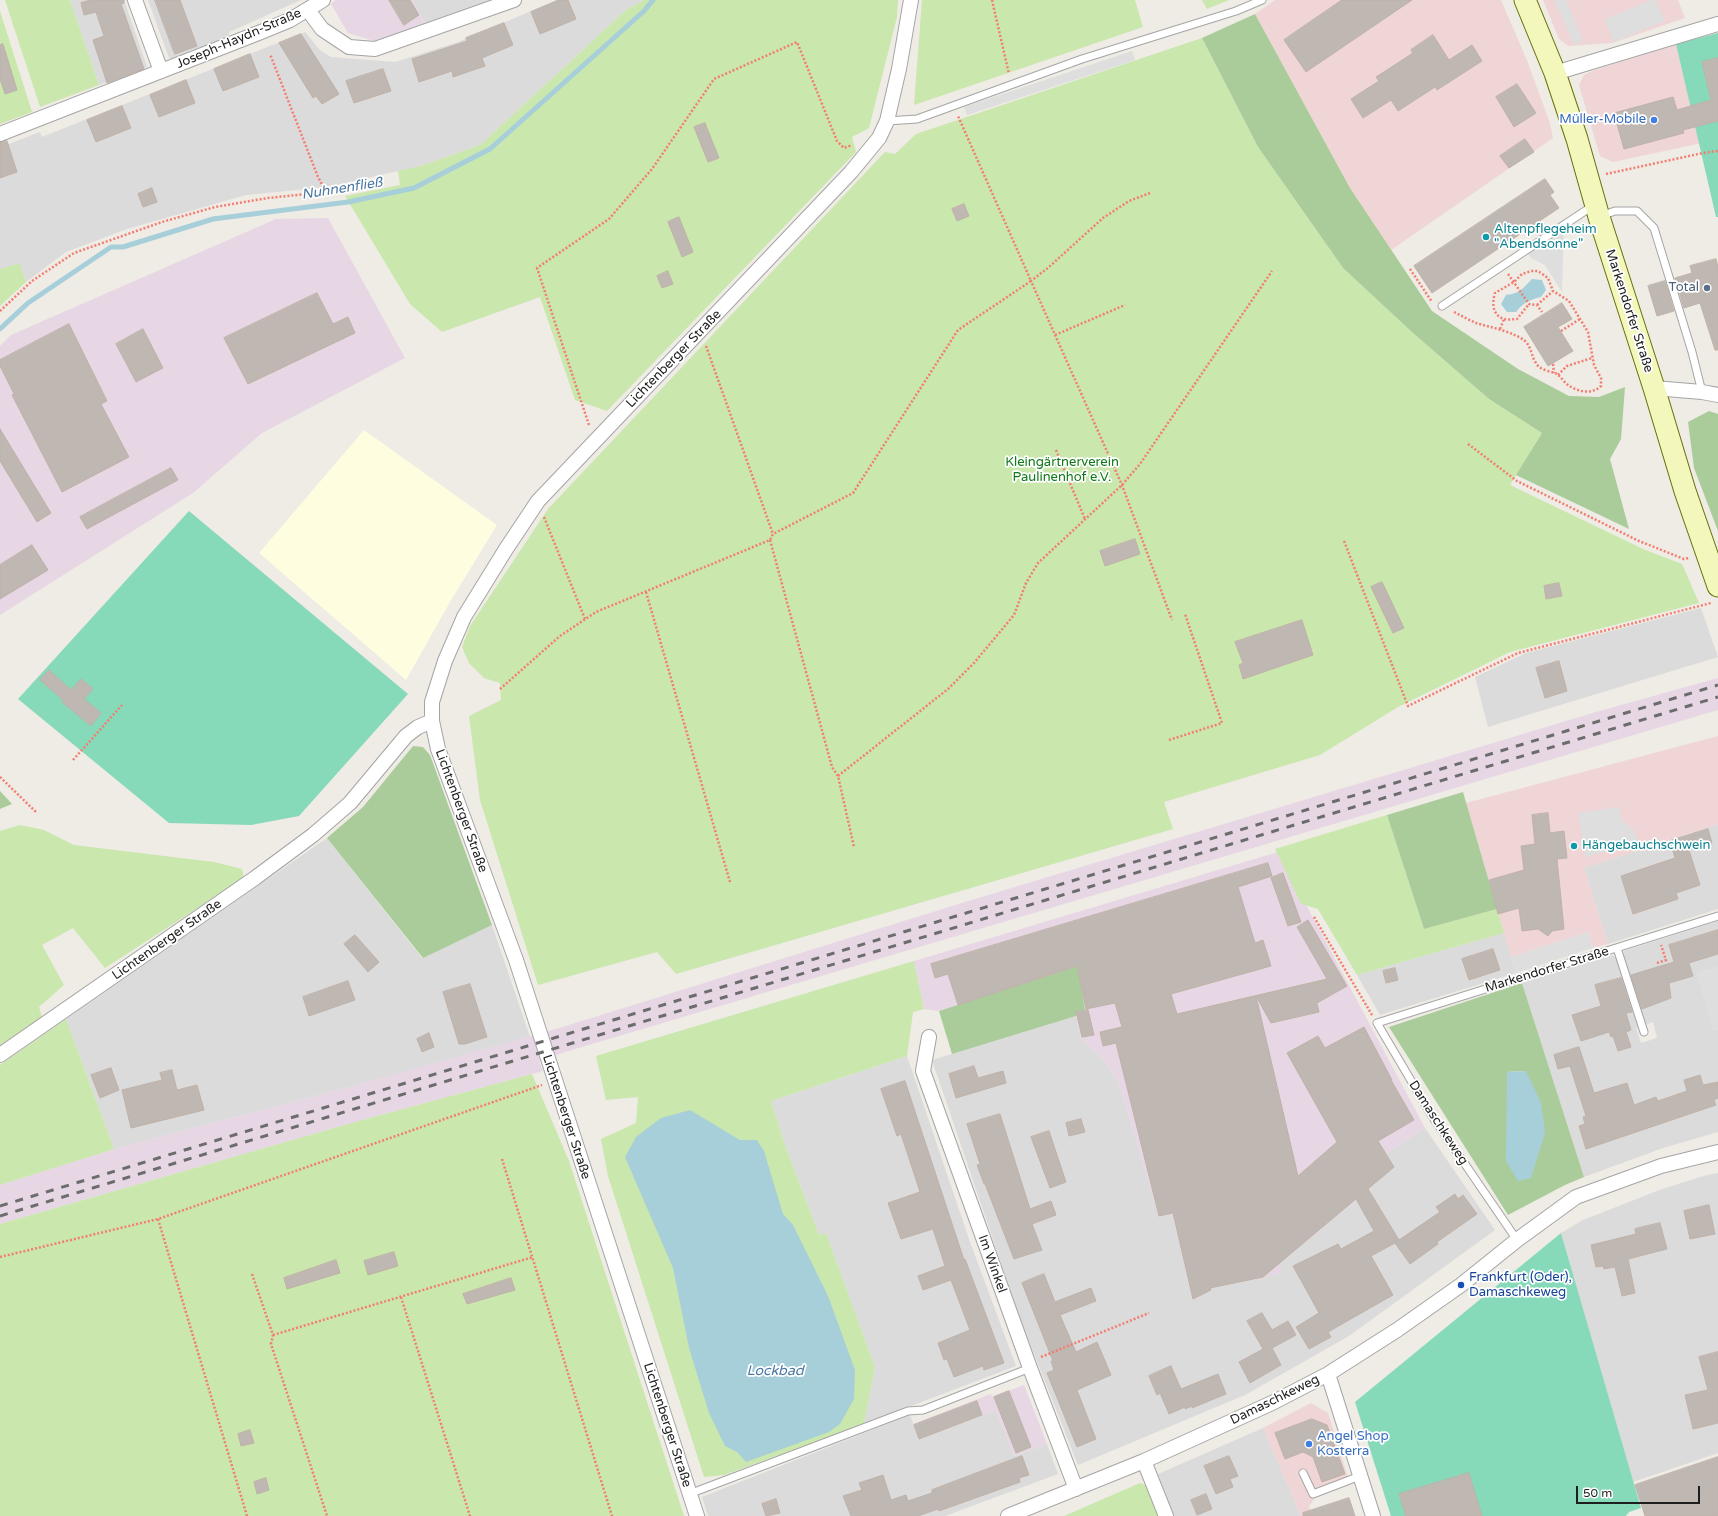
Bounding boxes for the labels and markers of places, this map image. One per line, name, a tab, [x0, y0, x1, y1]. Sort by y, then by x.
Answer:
place label: Müller-Mobile	[1559, 112, 1646, 128]
marker: Müller-Mobile	[1649, 115, 1659, 125]
place label: Altenpflegeheim "Abendsonne"	[1494, 222, 1597, 253]
marker: Altenpflegeheim "Abendsonne"	[1481, 232, 1491, 242]
place label: Total	[1669, 280, 1699, 296]
marker: Total	[1702, 283, 1712, 293]
place label: Hängebauchschwein	[1582, 838, 1711, 854]
marker: Hängebauchschwein	[1569, 841, 1579, 851]
place label: Frankfurt (Oder), Damaschkeweg	[1469, 1270, 1572, 1301]
marker: Frankfurt (Oder), Damaschkeweg	[1456, 1280, 1466, 1290]
place label: Angel Shop Kosterra	[1317, 1429, 1389, 1460]
marker: Angel Shop Kosterra	[1304, 1439, 1314, 1449]

